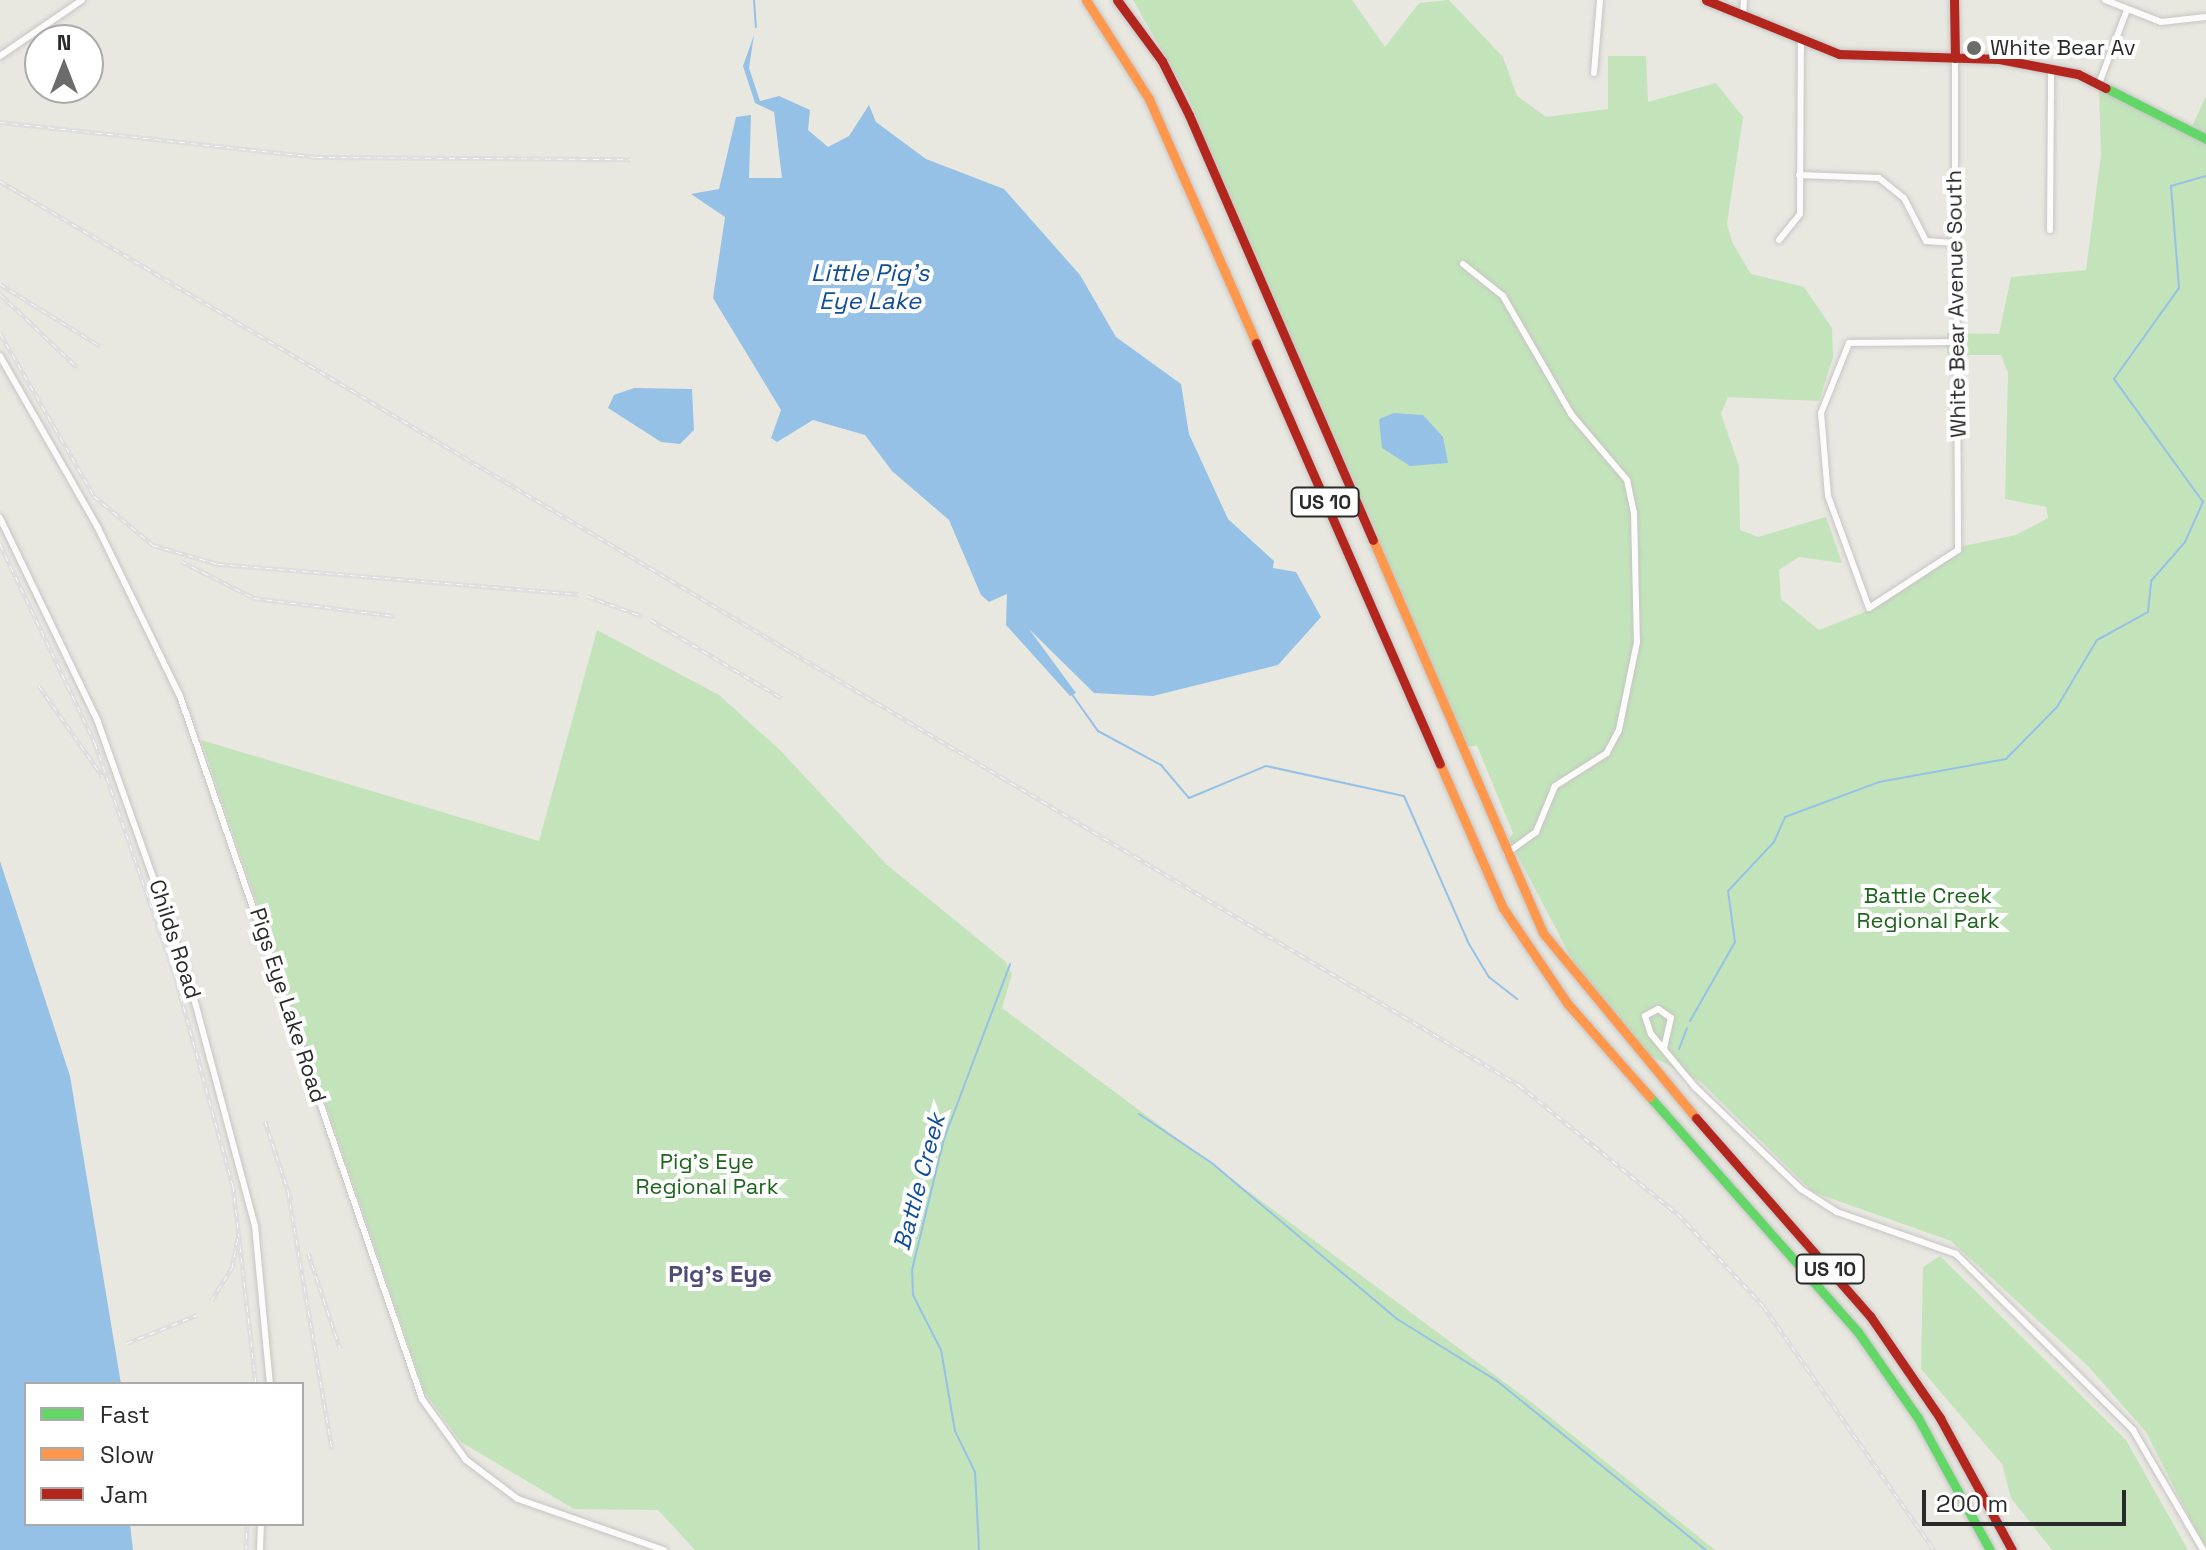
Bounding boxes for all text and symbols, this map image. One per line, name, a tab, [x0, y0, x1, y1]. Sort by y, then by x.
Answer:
north arrow	[24, 24, 104, 104]
text: N	[57, 28, 71, 56]
place label: White Bear Av	[1990, 35, 2136, 61]
marker: White Bear Av	[1965, 39, 1983, 57]
street label: White Bear Avenue South	[1940, 170, 1972, 438]
water label: Little Pig's Eye Lake	[811, 259, 929, 315]
road number: US 10	[1289, 486, 1361, 518]
street label: Childs Road	[143, 876, 207, 1002]
park label: Battle Creek Regional Park	[1857, 882, 1999, 934]
street label: Pigs Eye Lake Road	[244, 904, 332, 1106]
water label: Battle Creek	[887, 1111, 951, 1253]
park label: Pig's Eye Regional Park	[636, 1148, 778, 1200]
road number: US 10	[1794, 1253, 1866, 1285]
district label: Pig's Eye	[668, 1260, 772, 1288]
legend	[24, 1382, 304, 1526]
text: Fast	[100, 1399, 150, 1430]
text: Slow	[100, 1439, 154, 1470]
scale bar	[1926, 1474, 2130, 1524]
text: Jam	[100, 1479, 148, 1510]
text: 200 m	[1936, 1488, 2008, 1519]

